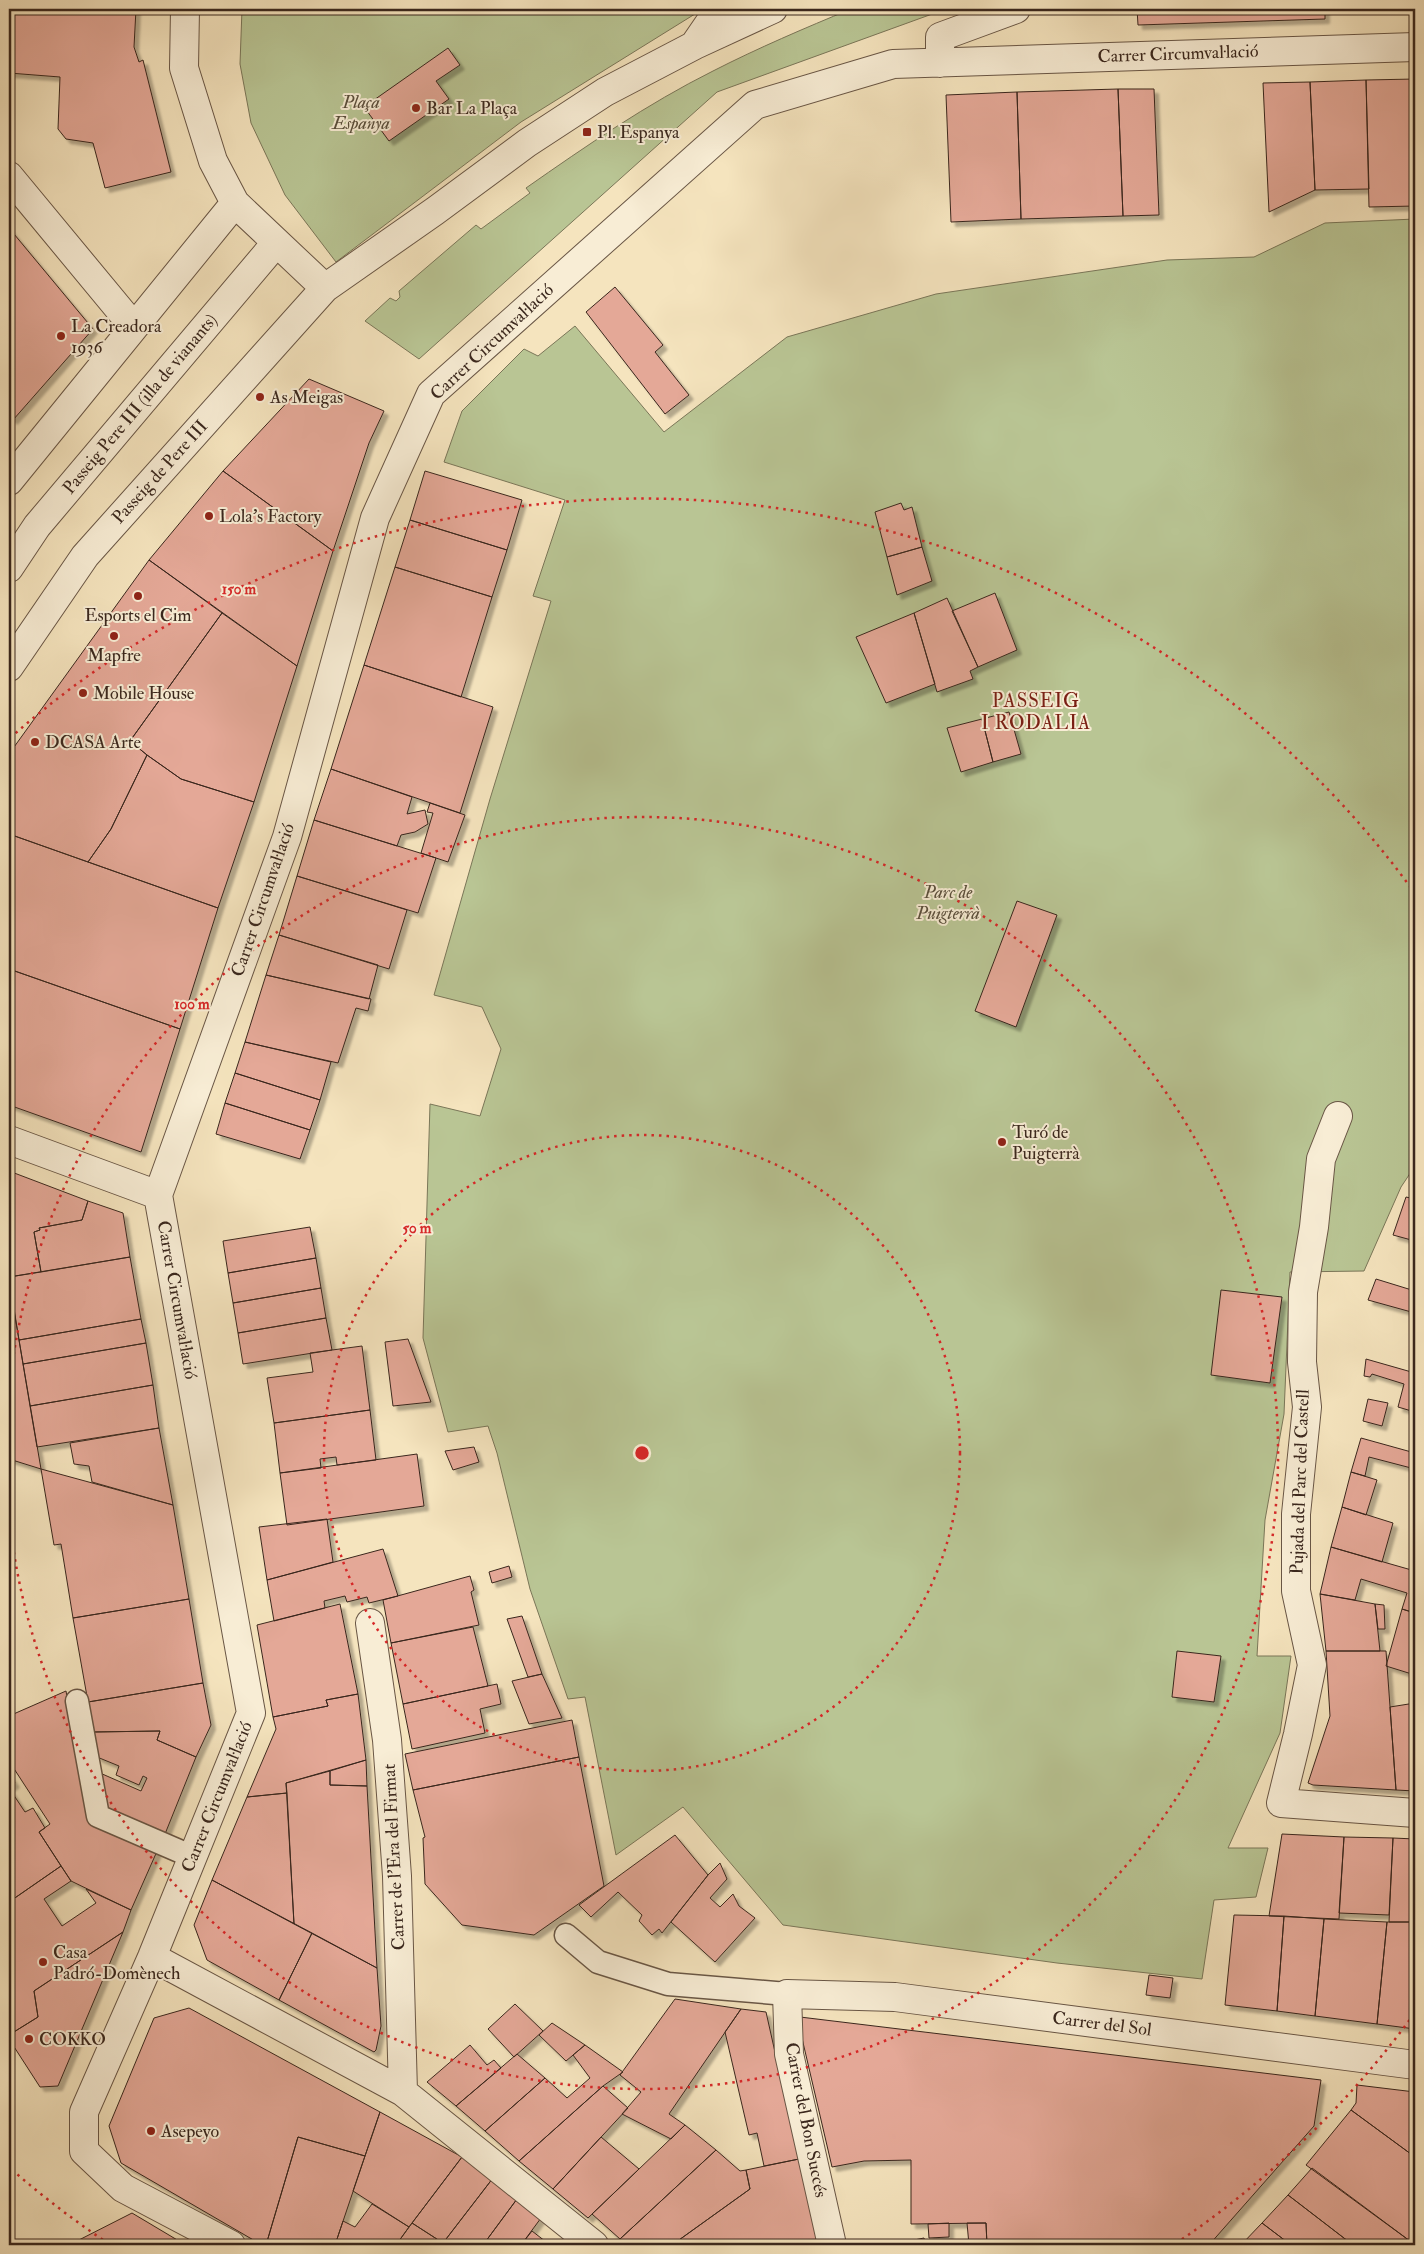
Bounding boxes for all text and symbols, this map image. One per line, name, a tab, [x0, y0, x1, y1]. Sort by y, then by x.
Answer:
street label: Carrer Circumval·lació	[1097, 40, 1259, 68]
park label: Plaça Espanya	[331, 91, 390, 135]
place label: Bar La Plaça	[426, 97, 518, 120]
marker: Bar La Plaça	[410, 102, 422, 114]
place label: Pl. Espanya	[597, 121, 680, 144]
marker: Pl. Espanya	[581, 126, 593, 138]
street label: Carrer Circumval·lació	[425, 279, 559, 405]
street label: Passeig Pere III (illa de vianants)	[58, 309, 222, 499]
place label: La Creadora 1936	[71, 315, 162, 359]
marker: La Creadora 1936	[55, 330, 67, 342]
place label: As Meigas	[269, 386, 343, 409]
marker: As Meigas	[254, 391, 266, 403]
street label: Passeig de Pere III	[107, 415, 213, 529]
place label: Lola’s Factory	[219, 505, 323, 528]
marker: Lola’s Factory	[203, 510, 215, 522]
text: 150 m	[222, 580, 256, 599]
marker: Esports el Cim	[132, 590, 144, 602]
place label: Esports el Cim	[84, 604, 192, 627]
marker: Mapfre	[108, 630, 120, 642]
place label: Mapfre	[87, 644, 141, 667]
place label: Mobile House	[93, 682, 195, 705]
marker: Mobile House	[77, 687, 89, 699]
district label: PASSEIG I RODALIA	[981, 689, 1091, 735]
place label: DCASA Arte	[45, 731, 141, 754]
marker: DCASA Arte	[29, 736, 41, 748]
street label: Carrer Circumval·lació	[226, 820, 300, 980]
park label: Parc de Puigterrà	[915, 881, 980, 925]
text: 100 m	[174, 995, 210, 1014]
place label: Turó de Puigterrà	[1012, 1121, 1080, 1165]
marker: Turó de Puigterrà	[996, 1136, 1008, 1148]
street label: Carrer Circumval·lació	[152, 1219, 202, 1381]
text: 50 m	[403, 1219, 432, 1238]
street label: Pujada del Parc del Castell	[1285, 1389, 1315, 1575]
centre of rings	[633, 1444, 651, 1462]
street label: Carrer Circumval·lació	[176, 1718, 258, 1876]
street label: Carrer de l'Era del Firmat	[378, 1763, 410, 1951]
place label: Casa Padró-Domènech	[53, 1941, 181, 1985]
marker: Casa Padró-Domènech	[37, 1956, 49, 1968]
street label: Carrer del Sol	[1051, 2006, 1153, 2042]
place label: COKKO	[39, 2028, 106, 2051]
marker: COKKO	[23, 2033, 35, 2045]
street label: Carrer del Bon Succés	[780, 2040, 832, 2200]
place label: Asepeyo	[160, 2120, 220, 2143]
marker: Asepeyo	[145, 2125, 157, 2137]

